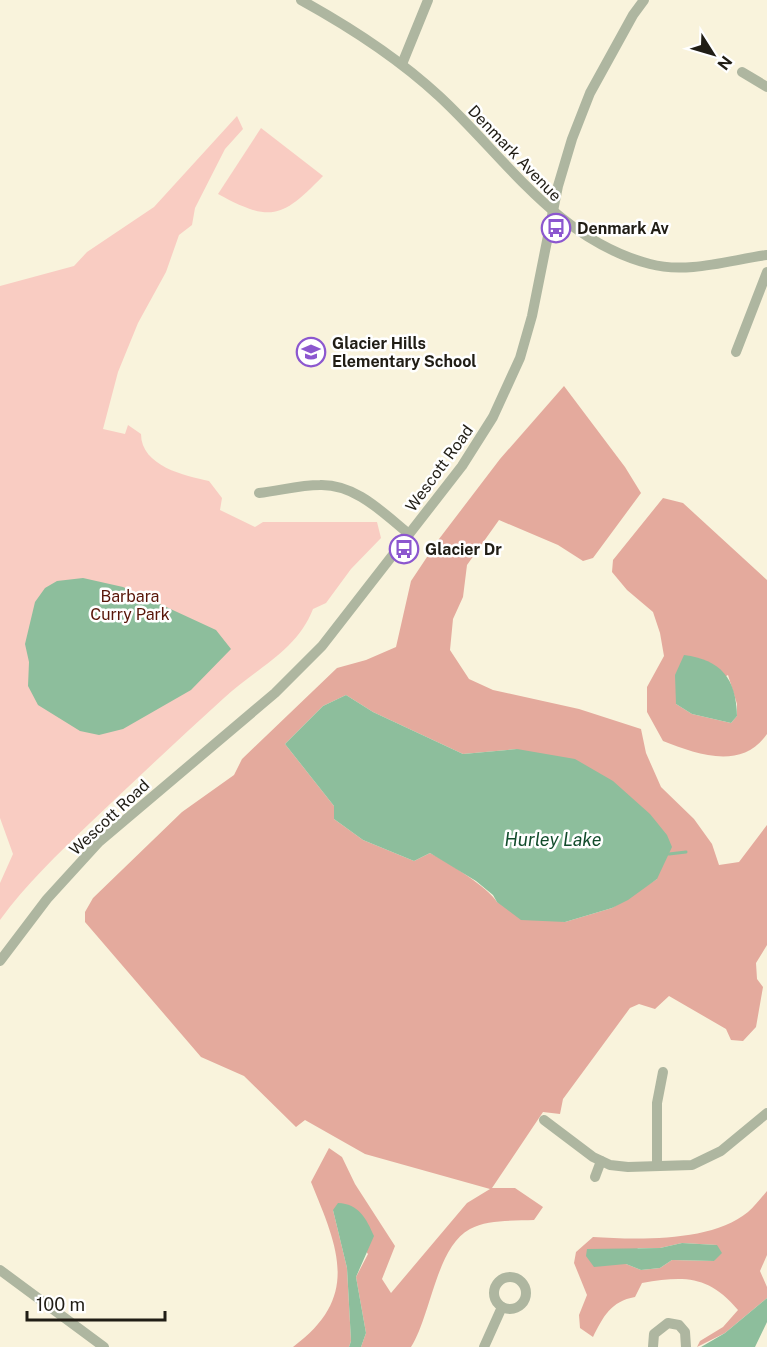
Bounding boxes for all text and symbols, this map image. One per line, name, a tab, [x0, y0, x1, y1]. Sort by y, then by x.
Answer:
north arrow	[683, 24, 743, 84]
text: N	[713, 52, 736, 73]
street label: Denmark Avenue	[464, 101, 565, 205]
bus stop icon: Denmark Av	[540, 212, 572, 244]
place label: Denmark Av	[577, 219, 670, 238]
place label: Glacier Hills Elementary School	[332, 334, 477, 371]
school or university icon: Glacier Hills Elementary School	[295, 336, 327, 368]
street label: Wescott Road	[402, 421, 477, 515]
bus stop icon: Glacier Dr	[388, 533, 420, 565]
place label: Glacier Dr	[425, 540, 502, 559]
park label: Barbara Curry Park	[90, 587, 170, 624]
street label: Wescott Road	[65, 775, 153, 859]
water label: Hurley Lake	[505, 829, 602, 850]
scale bar	[27, 1284, 165, 1322]
text: 100 m	[36, 1294, 85, 1315]

